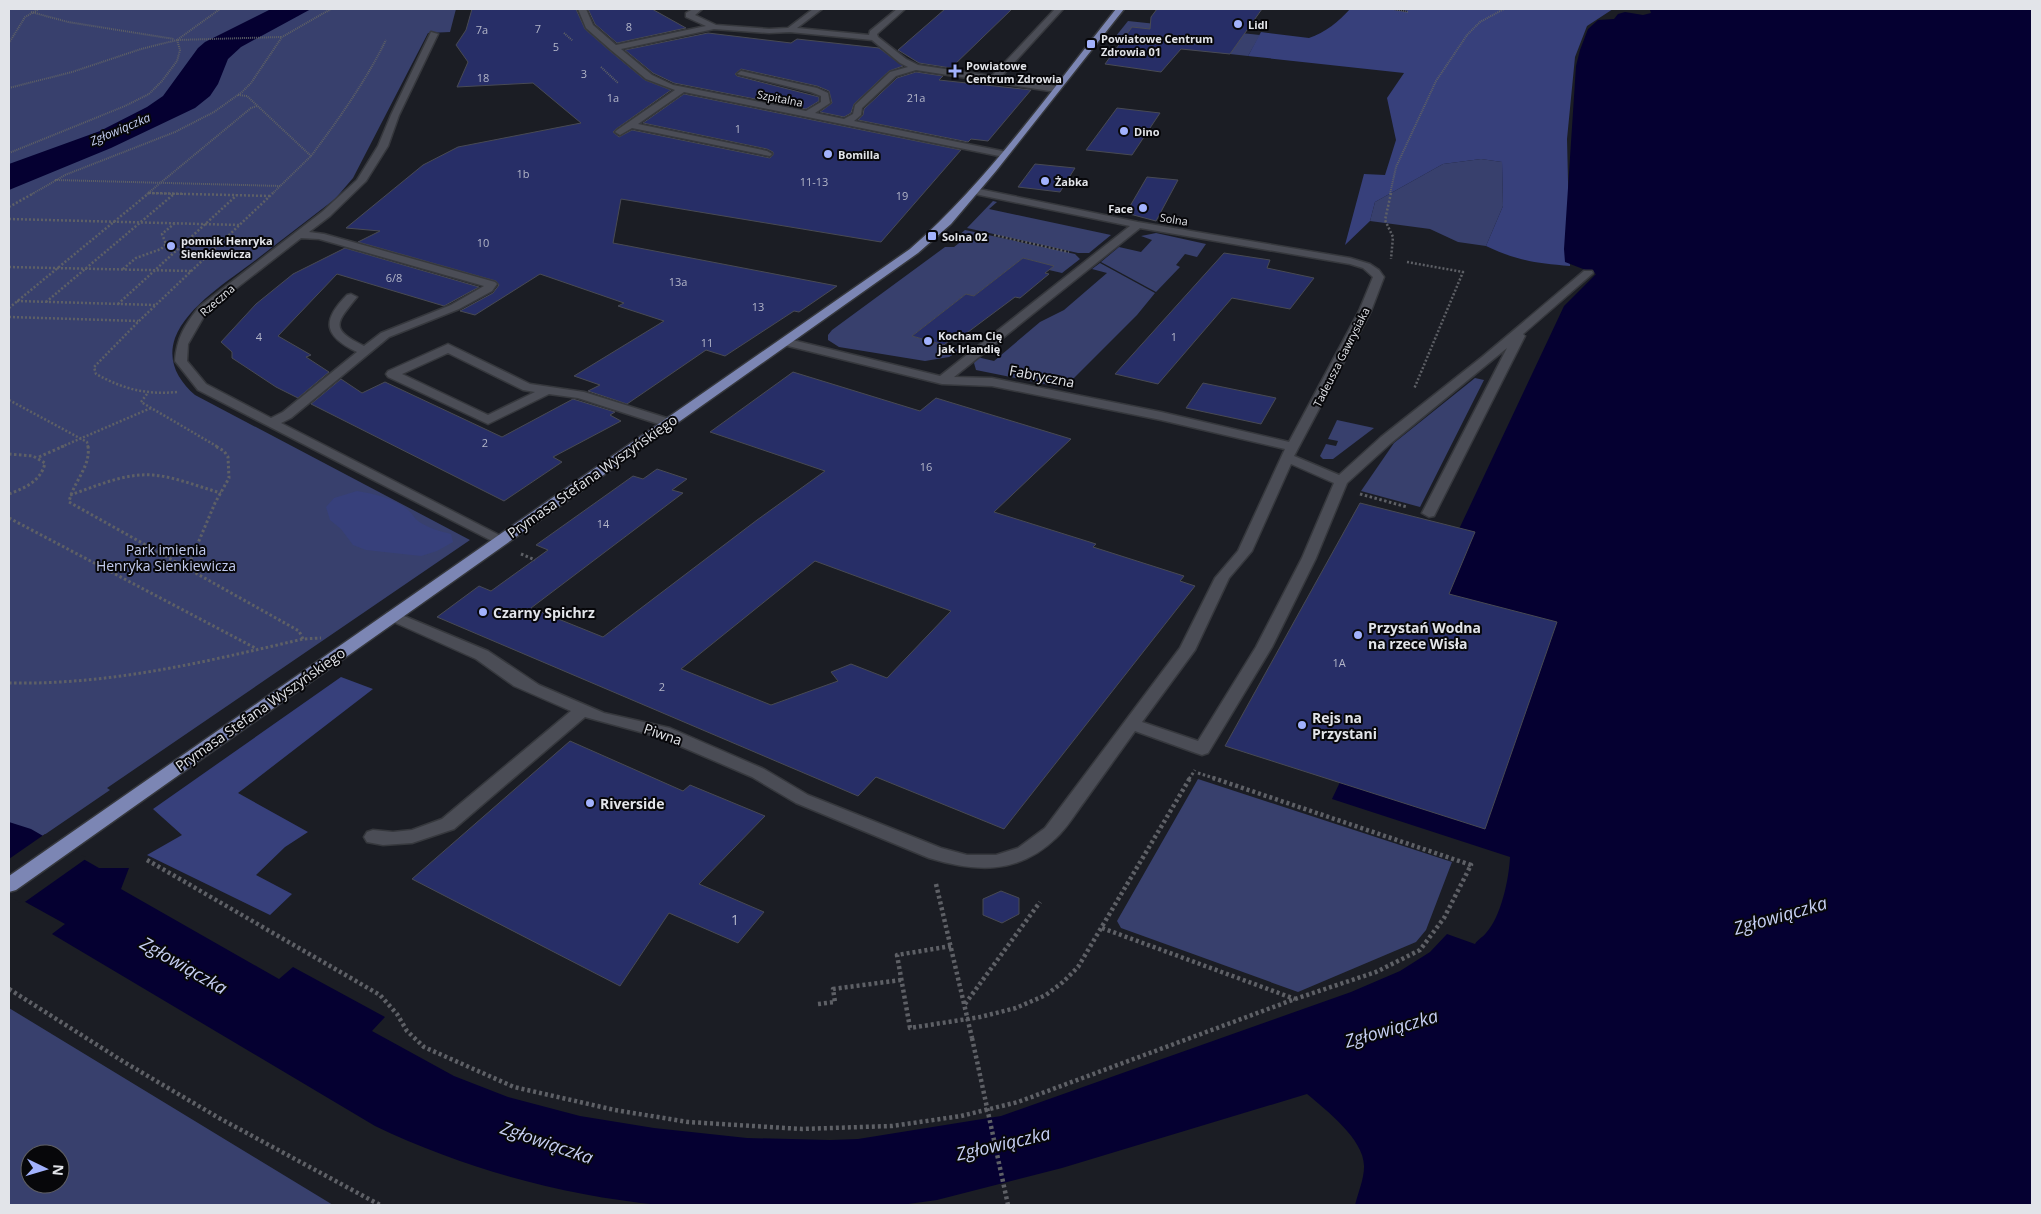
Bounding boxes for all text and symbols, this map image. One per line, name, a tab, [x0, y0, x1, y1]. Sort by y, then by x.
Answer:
place label: Lidl	[1248, 17, 1268, 32]
marker: Lidl	[1232, 18, 1244, 30]
house number: 8	[626, 19, 632, 34]
house number: 7	[535, 21, 541, 36]
house number: 7a	[476, 22, 488, 37]
place label: Powiatowe Centrum Zdrowia 01	[1101, 31, 1213, 59]
marker: Powiatowe Centrum Zdrowia 01	[1085, 38, 1097, 50]
house number: 5	[553, 39, 559, 54]
place label: Powiatowe Centrum Zdrowia	[966, 58, 1062, 86]
marker: Powiatowe Centrum Zdrowia	[948, 64, 962, 78]
house number: 3	[581, 66, 587, 81]
house number: 18	[477, 70, 489, 85]
street label: Szpitalna	[756, 86, 804, 110]
house number: 1a	[607, 90, 619, 105]
house number: 21a	[907, 90, 925, 105]
water label: Zgłowiączka	[86, 109, 153, 150]
house number: 1	[735, 121, 741, 136]
place label: Dino	[1134, 124, 1160, 139]
marker: Dino	[1118, 125, 1130, 137]
place label: Bomilla	[838, 147, 880, 162]
marker: Bomilla	[822, 148, 834, 160]
house number: 1b	[516, 166, 530, 181]
house number: 11-13	[800, 174, 828, 189]
place label: Żabka	[1055, 174, 1088, 189]
marker: Żabka	[1039, 175, 1051, 187]
house number: 19	[896, 188, 908, 203]
place label: Face	[1108, 201, 1133, 216]
marker: Face	[1137, 202, 1149, 214]
street label: Solna	[1159, 209, 1189, 229]
place label: Solna 02	[942, 229, 988, 244]
marker: Solna 02	[926, 230, 938, 242]
place label: pomnik Henryka Sienkiewicza	[181, 233, 273, 261]
house number: 10	[477, 235, 489, 250]
marker: pomnik Henryka Sienkiewicza	[165, 240, 177, 252]
house number: 6/8	[386, 270, 402, 285]
house number: 13a	[669, 274, 687, 289]
street label: Rzeczna	[196, 281, 238, 319]
house number: 13	[752, 299, 764, 314]
street label: Tadeusza Gawrysiaka	[1309, 305, 1373, 409]
place label: Kocham Cię jak Irlandię	[937, 328, 1003, 356]
house number: 4	[256, 329, 263, 344]
house number: 1	[1171, 329, 1177, 344]
house number: 11	[701, 335, 713, 350]
marker: Kocham Cię jak Irlandię	[922, 335, 934, 347]
street label: Fabryczna	[1008, 360, 1076, 392]
street label: Prymasa Stefana Wyszyńskiego	[503, 410, 681, 542]
house number: 2	[482, 435, 488, 450]
house number: 16	[920, 459, 932, 474]
house number: 14	[597, 516, 610, 531]
park label: Park imienia Henryka Sienkiewicza	[96, 540, 236, 575]
place label: Czarny Spichrz	[493, 603, 595, 622]
marker: Czarny Spichrz	[477, 606, 489, 618]
place label: Przystań Wodna na rzece Wisła	[1368, 618, 1481, 653]
marker: Przystań Wodna na rzece Wisła	[1352, 629, 1364, 641]
street label: Prymasa Stefana Wyszyńskiego	[171, 643, 349, 775]
house number: 1A	[1332, 655, 1346, 670]
house number: 2	[659, 679, 665, 694]
place label: Rejs na Przystani	[1312, 708, 1377, 743]
street label: Piwna	[641, 719, 685, 749]
marker: Rejs na Przystani	[1296, 719, 1308, 731]
place label: Riverside	[600, 794, 664, 813]
marker: Riverside	[584, 797, 596, 809]
water label: Zgłowiączka	[1729, 890, 1830, 940]
house number: 1	[731, 910, 739, 929]
water label: Zgłowiączka	[135, 930, 232, 999]
water label: Zgłowiączka	[1340, 1003, 1441, 1053]
water label: Zgłowiączka	[497, 1115, 596, 1169]
water label: Zgłowiączka	[952, 1120, 1053, 1166]
north arrow	[20, 1144, 70, 1194]
text: N	[48, 1164, 68, 1177]

